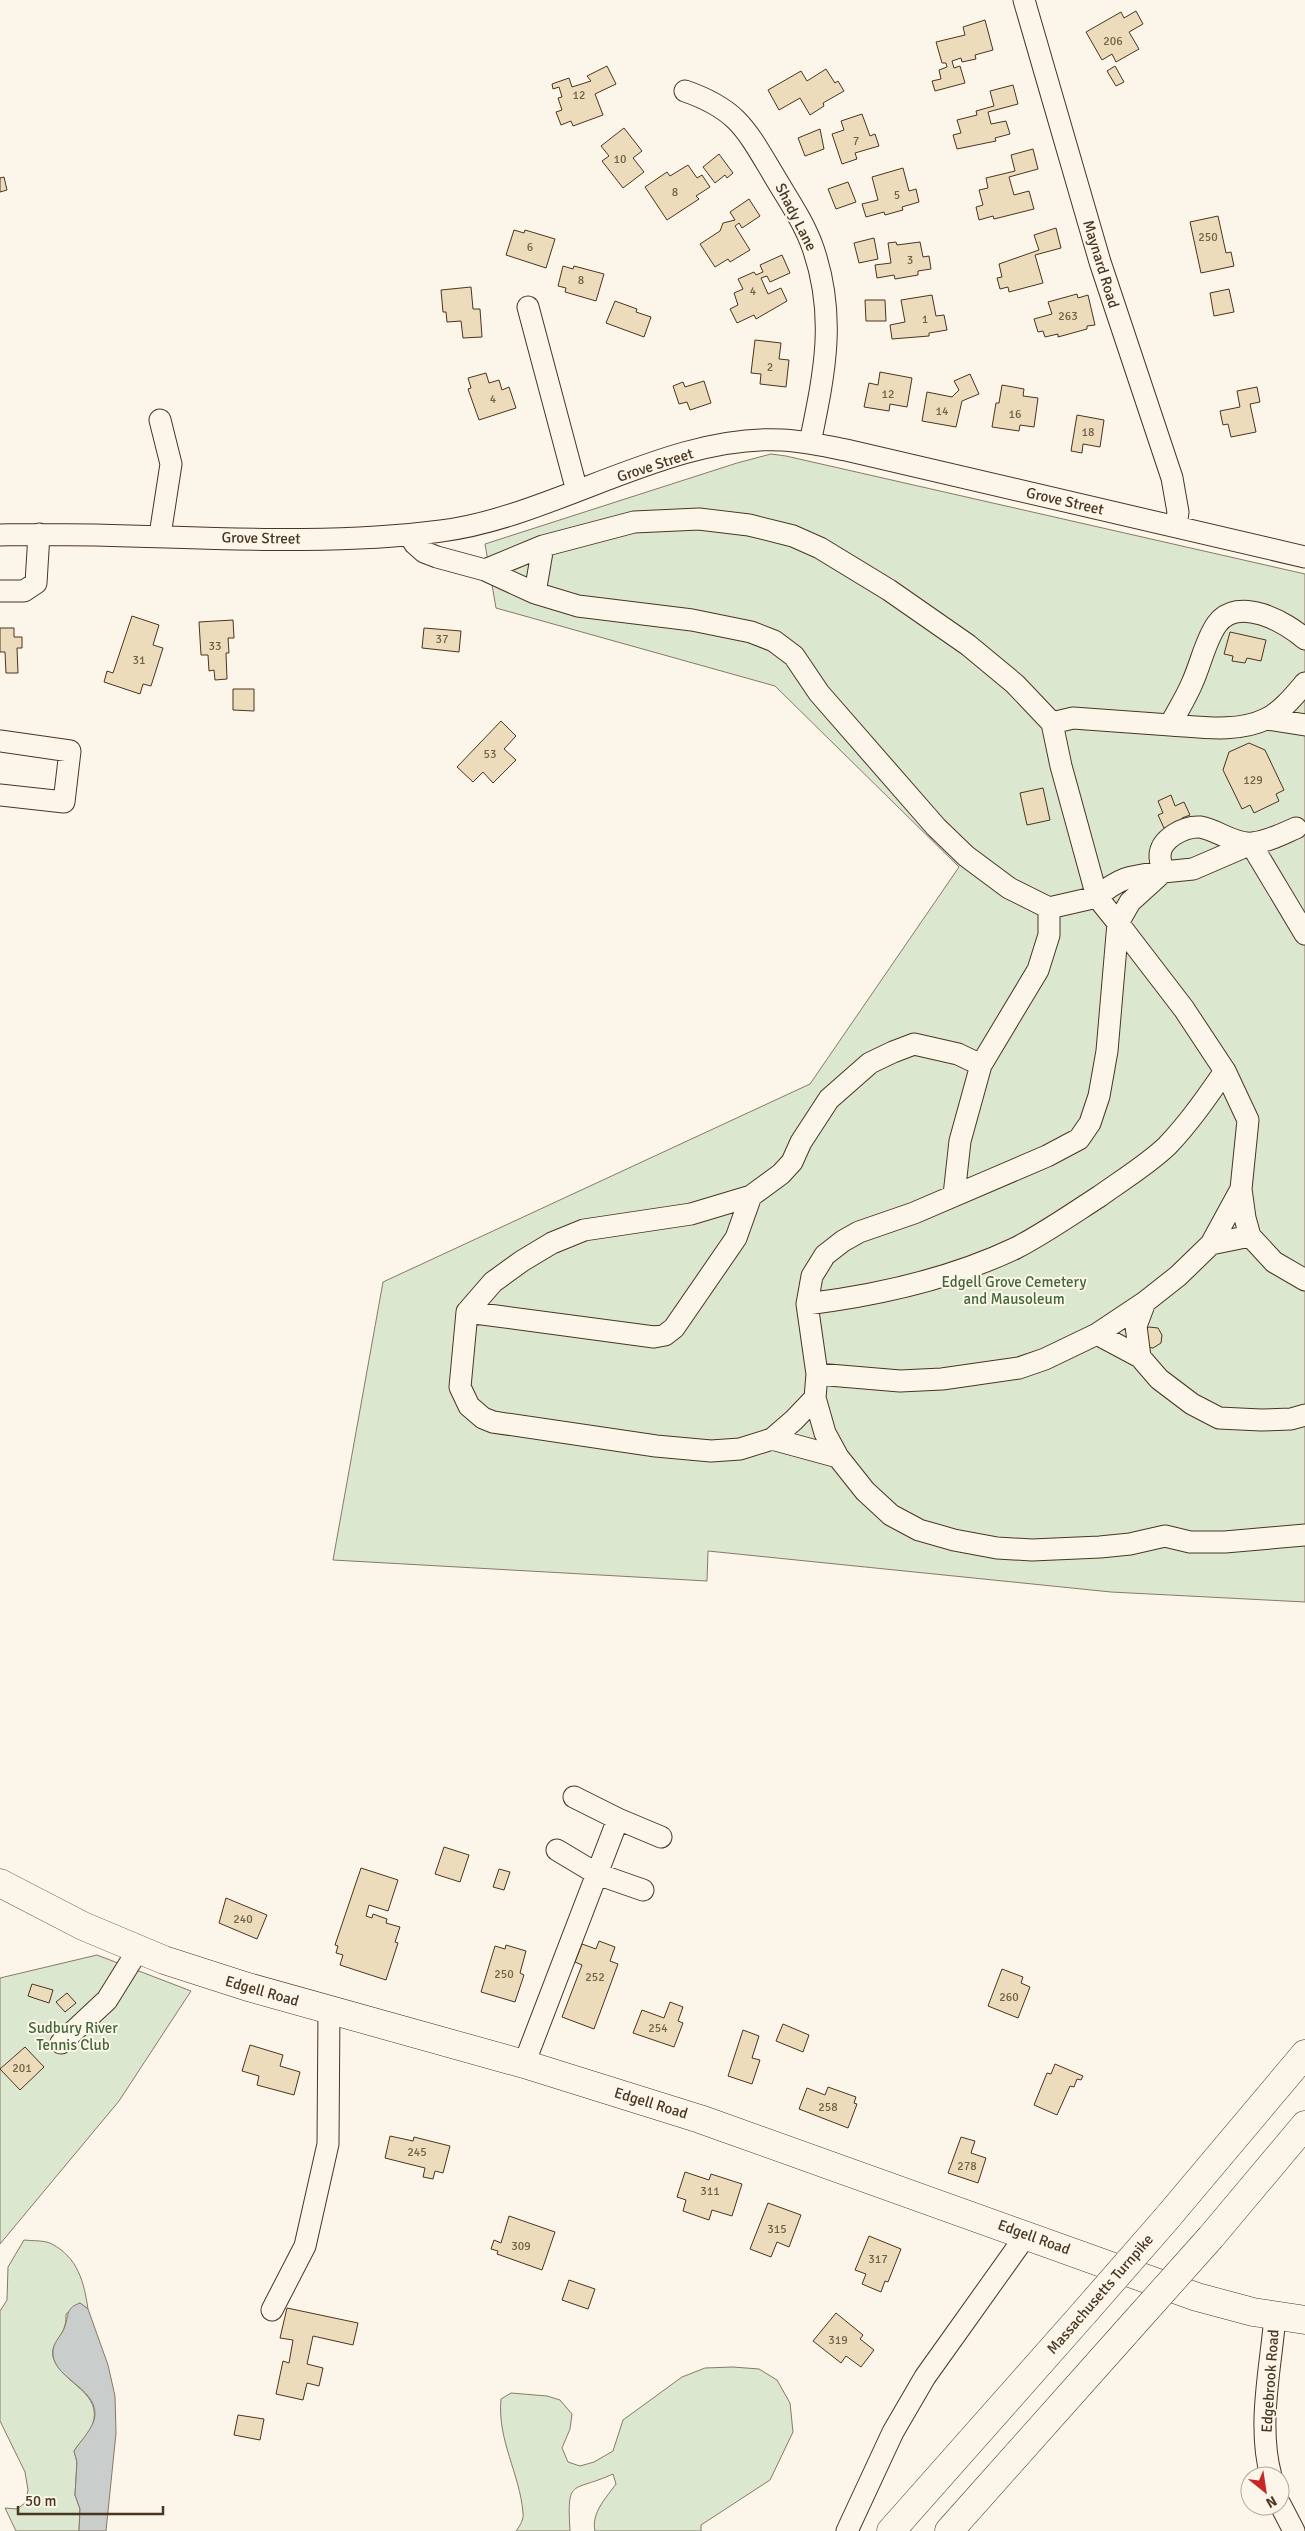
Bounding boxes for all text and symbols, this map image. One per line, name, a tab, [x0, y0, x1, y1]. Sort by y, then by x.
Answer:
house number: 206	[1103, 34, 1123, 49]
house number: 12	[573, 88, 585, 103]
house number: 7	[853, 134, 859, 149]
house number: 10	[614, 152, 626, 167]
street label: Shady Lane	[771, 180, 821, 254]
house number: 8	[672, 185, 678, 200]
house number: 5	[894, 188, 900, 203]
street label: Maynard Road	[1079, 218, 1123, 310]
house number: 250	[1198, 230, 1218, 245]
house number: 6	[527, 240, 533, 255]
house number: 3	[907, 253, 913, 268]
house number: 8	[578, 273, 584, 288]
house number: 4	[750, 284, 757, 299]
house number: 263	[1058, 309, 1078, 324]
house number: 1	[922, 312, 928, 327]
house number: 2	[767, 360, 773, 375]
house number: 12	[882, 387, 894, 402]
house number: 4	[490, 392, 497, 407]
house number: 14	[936, 404, 949, 419]
house number: 16	[1009, 407, 1021, 422]
house number: 18	[1082, 425, 1094, 440]
street label: Grove Street	[615, 444, 695, 486]
street label: Grove Street	[1024, 483, 1106, 519]
street label: Grove Street	[221, 528, 301, 548]
house number: 37	[436, 632, 448, 647]
house number: 33	[209, 639, 221, 654]
house number: 31	[133, 653, 145, 668]
house number: 53	[484, 747, 496, 762]
house number: 129	[1243, 773, 1263, 788]
park label: Edgell Grove Cemetery and Mausoleum	[941, 1273, 1087, 1308]
house number: 240	[233, 1912, 253, 1927]
house number: 250	[494, 1967, 514, 1982]
house number: 252	[585, 1970, 605, 1985]
street label: Edgell Road	[223, 1972, 301, 2010]
house number: 260	[999, 1990, 1019, 2005]
park label: Sudbury River Tennis Club	[28, 2019, 118, 2054]
house number: 254	[648, 2021, 668, 2036]
house number: 201	[12, 2061, 32, 2076]
street label: Edgell Road	[612, 2083, 690, 2123]
house number: 258	[818, 2100, 838, 2115]
house number: 245	[407, 2145, 427, 2160]
house number: 278	[957, 2159, 977, 2174]
house number: 311	[700, 2184, 720, 2199]
street label: Edgell Road	[995, 2216, 1073, 2258]
house number: 315	[767, 2222, 787, 2237]
street label: Massachusetts Turnpike	[1043, 2230, 1157, 2358]
house number: 309	[511, 2239, 531, 2254]
house number: 317	[868, 2252, 888, 2267]
street label: Edgebrook Road	[1257, 2329, 1283, 2433]
house number: 319	[828, 2333, 848, 2348]
north arrow	[1240, 2466, 1290, 2516]
scale bar	[18, 2484, 162, 2516]
text: 50 m	[25, 2492, 56, 2510]
text: N	[1263, 2492, 1280, 2512]

